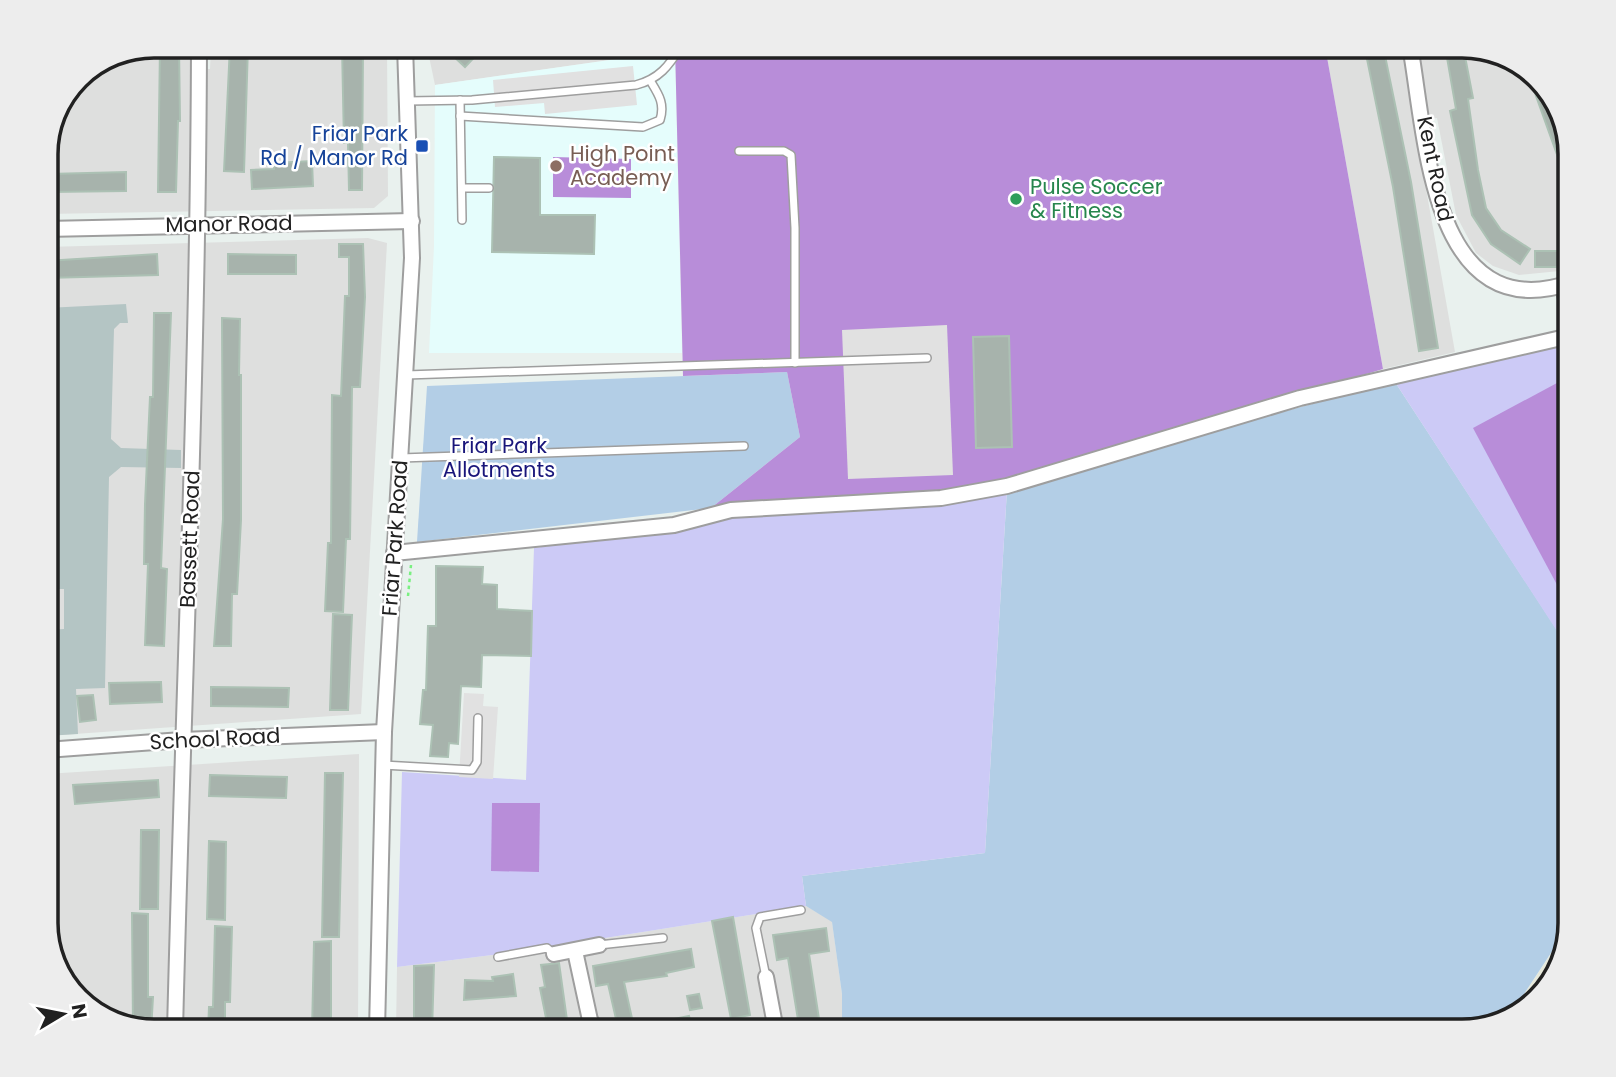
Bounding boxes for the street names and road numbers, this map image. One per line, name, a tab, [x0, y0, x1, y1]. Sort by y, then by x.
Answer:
street label: Kent Road	[1410, 114, 1461, 224]
street label: Manor Road	[165, 208, 293, 239]
street label: Friar Park Road	[375, 459, 414, 617]
street label: Bassett Road	[173, 470, 206, 608]
street label: School Road	[149, 721, 281, 756]

